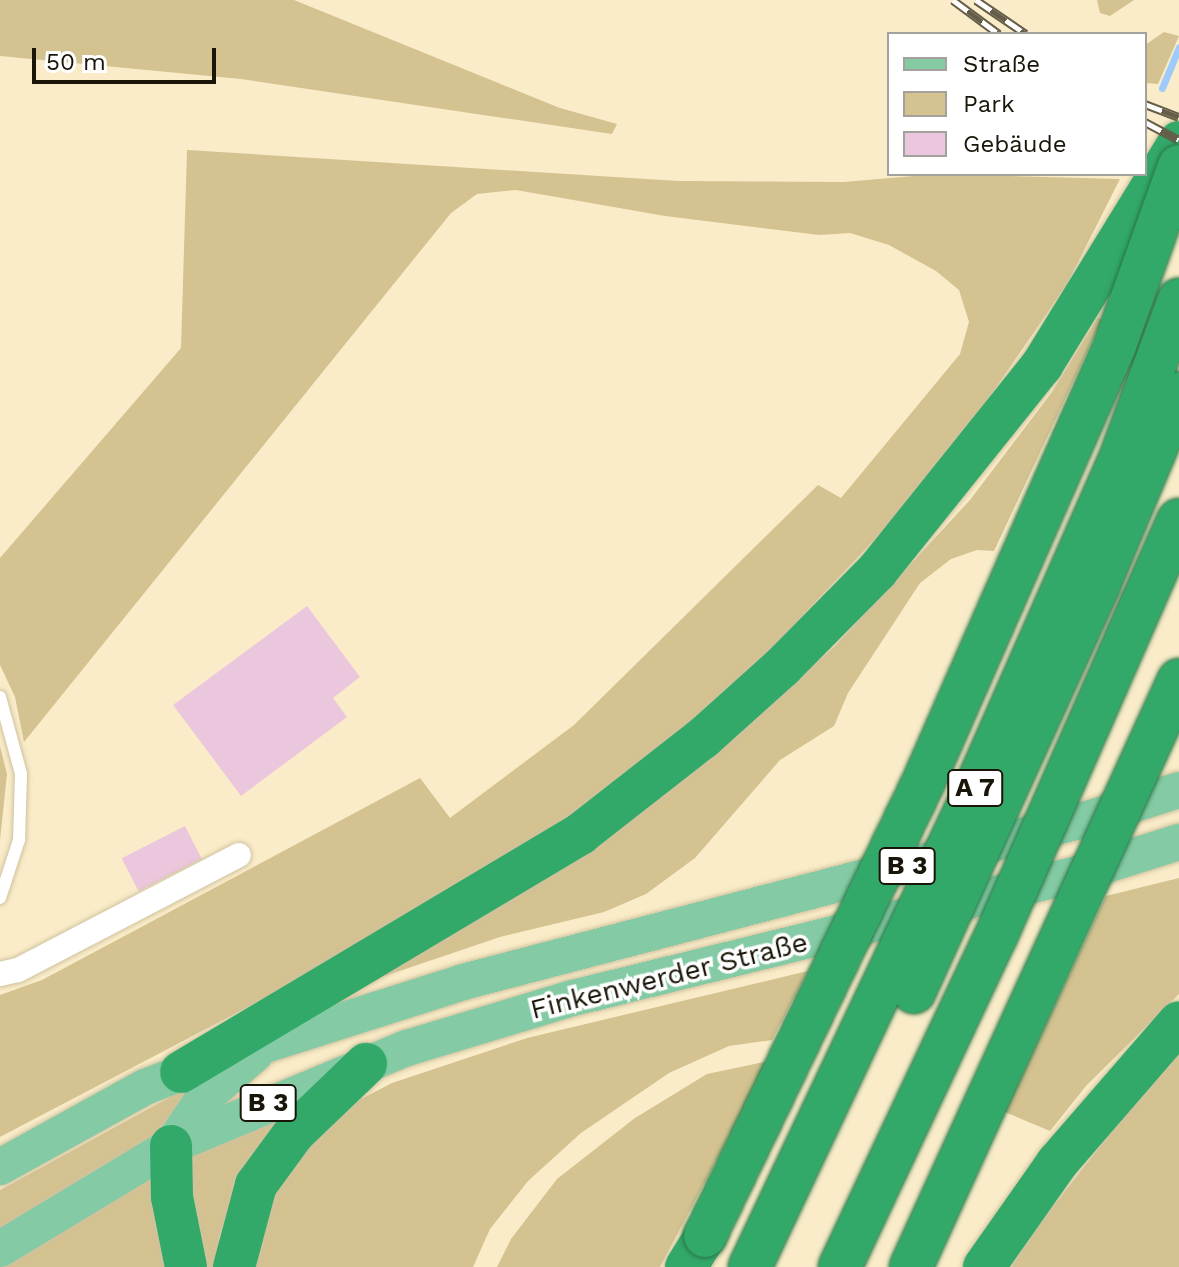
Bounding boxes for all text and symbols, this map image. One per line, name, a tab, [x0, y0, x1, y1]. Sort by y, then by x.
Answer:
scale bar	[36, 32, 220, 82]
legend	[887, 32, 1147, 176]
text: 50 m	[46, 48, 106, 76]
text: Straße	[963, 50, 1040, 78]
text: Park	[963, 90, 1015, 118]
text: Gebäude	[963, 130, 1067, 158]
road number: A 7	[945, 766, 1005, 810]
road number: B 3	[877, 844, 937, 888]
street label: Finkenwerder Straße	[527, 925, 811, 1027]
road number: B 3	[238, 1081, 298, 1125]

